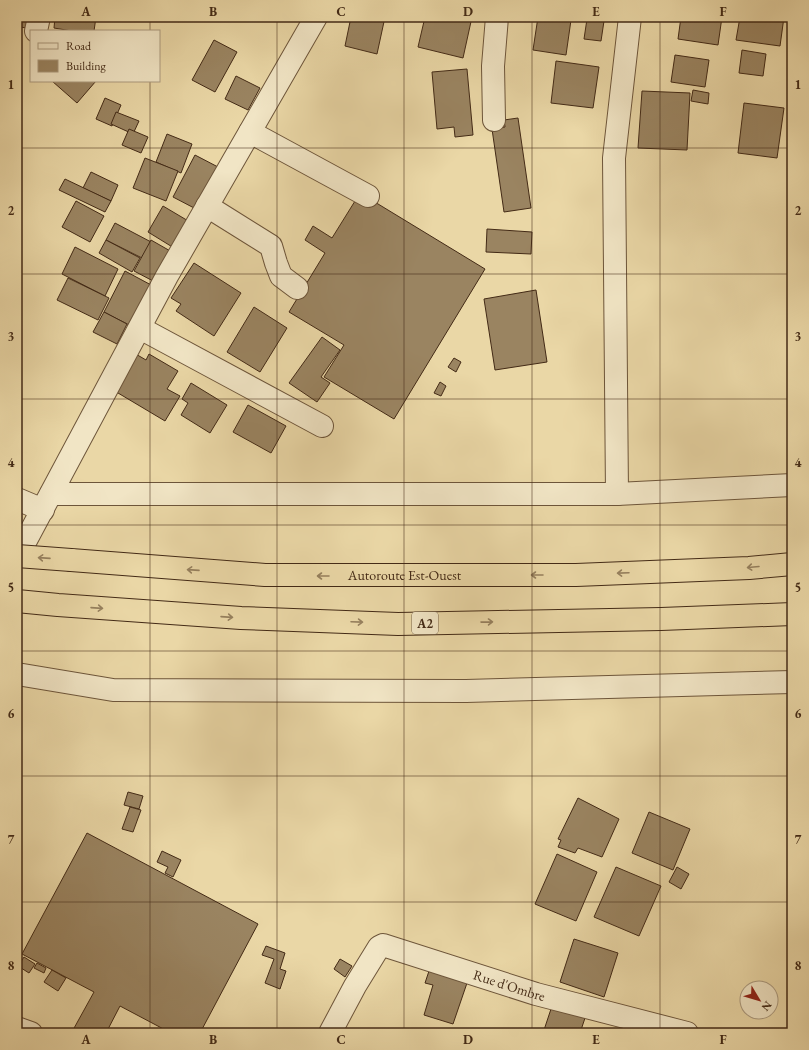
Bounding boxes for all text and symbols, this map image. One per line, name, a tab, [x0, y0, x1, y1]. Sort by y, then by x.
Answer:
text: A	[80, 3, 91, 20]
text: B	[209, 3, 217, 20]
text: C	[336, 3, 346, 20]
text: D	[463, 3, 473, 20]
text: E	[592, 3, 600, 20]
text: F	[719, 3, 727, 20]
legend	[30, 30, 160, 82]
text: Road	[66, 38, 92, 54]
text: Building	[66, 58, 107, 74]
text: 1	[8, 76, 15, 93]
text: 1	[795, 76, 802, 93]
text: 2	[8, 202, 15, 219]
text: 2	[795, 202, 802, 219]
text: 3	[8, 328, 15, 345]
text: 3	[795, 328, 802, 345]
text: 4	[8, 454, 15, 471]
text: 4	[795, 454, 802, 471]
one-way arrow	[38, 555, 51, 562]
one-way arrow	[747, 564, 760, 571]
one-way arrow	[187, 566, 200, 573]
street label: Autoroute Est-Ouest	[347, 566, 462, 584]
one-way arrow	[617, 569, 630, 577]
one-way arrow	[531, 571, 544, 579]
one-way arrow	[317, 572, 330, 579]
text: 5	[8, 579, 14, 596]
text: 5	[795, 579, 801, 596]
one-way arrow	[90, 604, 103, 611]
road number: A2	[412, 612, 438, 634]
one-way arrow	[220, 614, 233, 621]
one-way arrow	[350, 619, 363, 626]
one-way arrow	[480, 619, 493, 626]
text: 6	[8, 705, 15, 722]
text: 6	[795, 705, 802, 722]
text: 7	[8, 831, 15, 848]
text: 7	[795, 831, 802, 848]
text: 8	[8, 957, 15, 974]
text: 8	[795, 957, 802, 974]
street label: Rue d'Ombre	[471, 965, 548, 1005]
north arrow	[739, 980, 779, 1020]
text: N	[759, 998, 775, 1014]
text: A	[80, 1031, 91, 1048]
text: B	[209, 1031, 217, 1048]
text: C	[336, 1031, 346, 1048]
text: D	[463, 1031, 473, 1048]
text: E	[592, 1031, 600, 1048]
text: F	[719, 1031, 727, 1048]

